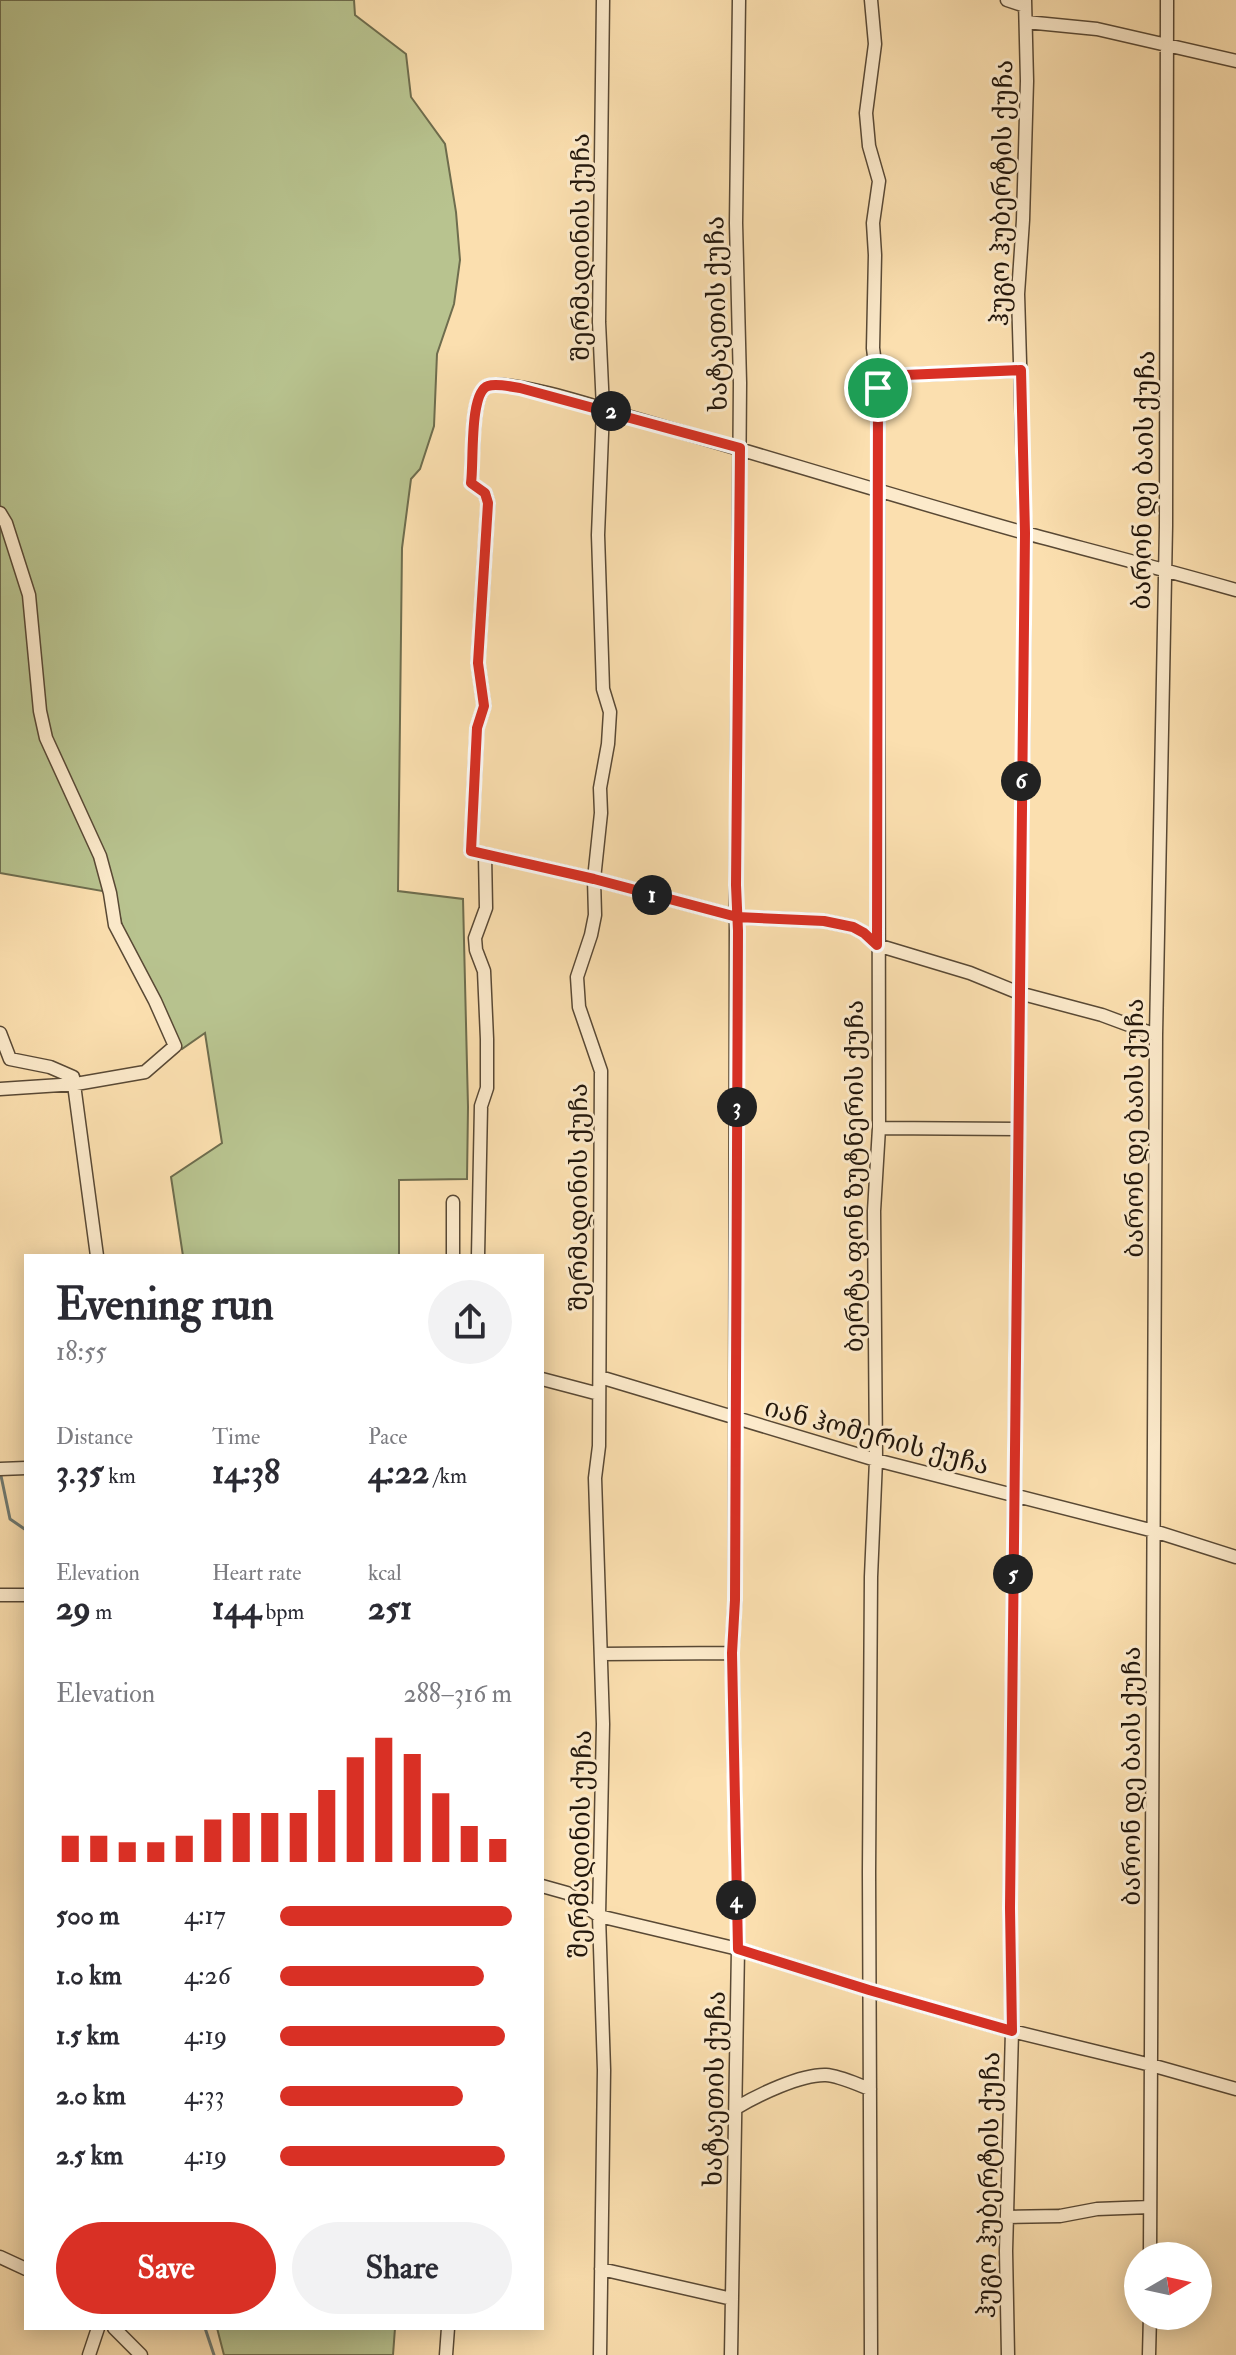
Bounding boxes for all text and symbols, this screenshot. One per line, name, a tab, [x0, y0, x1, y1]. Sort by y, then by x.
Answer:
street label: ჰუგო ჰუბერტის ქუჩა	[984, 59, 1020, 327]
street label: შერმადინის ქუჩა	[565, 133, 597, 361]
street label: ხატაეთის ქუჩა	[699, 216, 735, 412]
street label: ბარონ დე ბაის ქუჩა	[1126, 350, 1162, 610]
pin	[844, 354, 912, 422]
icon: arrive	[856, 366, 900, 410]
pin: 2	[591, 391, 631, 431]
text: 2	[605, 397, 617, 425]
pin: 6	[1001, 761, 1041, 801]
text: 6	[1015, 767, 1027, 795]
pin: 1	[632, 875, 672, 915]
text: 1	[648, 881, 656, 909]
street label: ბარონ დე ბაის ქუჩა	[1119, 998, 1151, 1258]
street label: ბერტა ფონ ზუტნერის ქუჩა	[839, 1000, 871, 1352]
street label: შერმადინის ქუჩა	[563, 1083, 595, 1311]
pin: 3	[717, 1087, 757, 1127]
text: 3	[733, 1093, 741, 1121]
text: Evening run	[56, 1278, 274, 1333]
button: share	[428, 1280, 512, 1364]
text: 18:55	[56, 1336, 107, 1368]
street label: იან ჰომერის ქუჩა	[761, 1392, 993, 1482]
text: Distance	[56, 1423, 133, 1451]
text: Time	[212, 1423, 260, 1451]
text: Pace	[368, 1423, 407, 1451]
text: 3.35	[56, 1451, 104, 1494]
text: 14:38	[212, 1451, 280, 1494]
text: 4:22	[368, 1451, 429, 1494]
text: km	[104, 1462, 136, 1490]
text: /km	[429, 1462, 467, 1490]
pin: 5	[993, 1554, 1033, 1594]
text: Elevation	[56, 1559, 140, 1587]
text: Heart rate	[212, 1559, 302, 1587]
text: kcal	[368, 1559, 402, 1587]
text: 5	[1008, 1560, 1018, 1588]
text: 29	[56, 1587, 91, 1630]
text: 144	[212, 1587, 261, 1630]
text: 251	[368, 1587, 412, 1630]
text: m	[91, 1598, 112, 1626]
text: bpm	[261, 1598, 304, 1626]
street label: ბარონ დე ბაის ქუჩა	[1116, 1646, 1148, 1906]
text: Elevation	[56, 1678, 155, 1710]
text: 288–316 m	[403, 1678, 512, 1710]
street label: შერმადინის ქუჩა	[563, 1730, 599, 1958]
pin: 4	[716, 1880, 756, 1920]
text: 4	[730, 1886, 742, 1914]
text: 500 m	[56, 1900, 120, 1932]
text: 4:17	[184, 1900, 226, 1932]
text: 1.0 km	[56, 1960, 122, 1992]
text: 4:26	[184, 1960, 231, 1992]
street label: ხატაეთის ქუჩა	[697, 1991, 733, 2187]
text: 1.5 km	[56, 2020, 119, 2052]
text: 4:19	[184, 2020, 227, 2052]
street label: ჰუგო ჰუბერტის ქუჩა	[971, 2051, 1007, 2319]
text: 2.0 km	[56, 2080, 126, 2112]
text: 4:33	[184, 2080, 224, 2112]
text: 2.5 km	[56, 2140, 123, 2172]
text: 4:19	[184, 2140, 227, 2172]
button: Save	[56, 2222, 276, 2314]
button: Share	[292, 2222, 512, 2314]
north arrow	[1124, 2242, 1212, 2330]
map controls	[1124, 2242, 1212, 2330]

